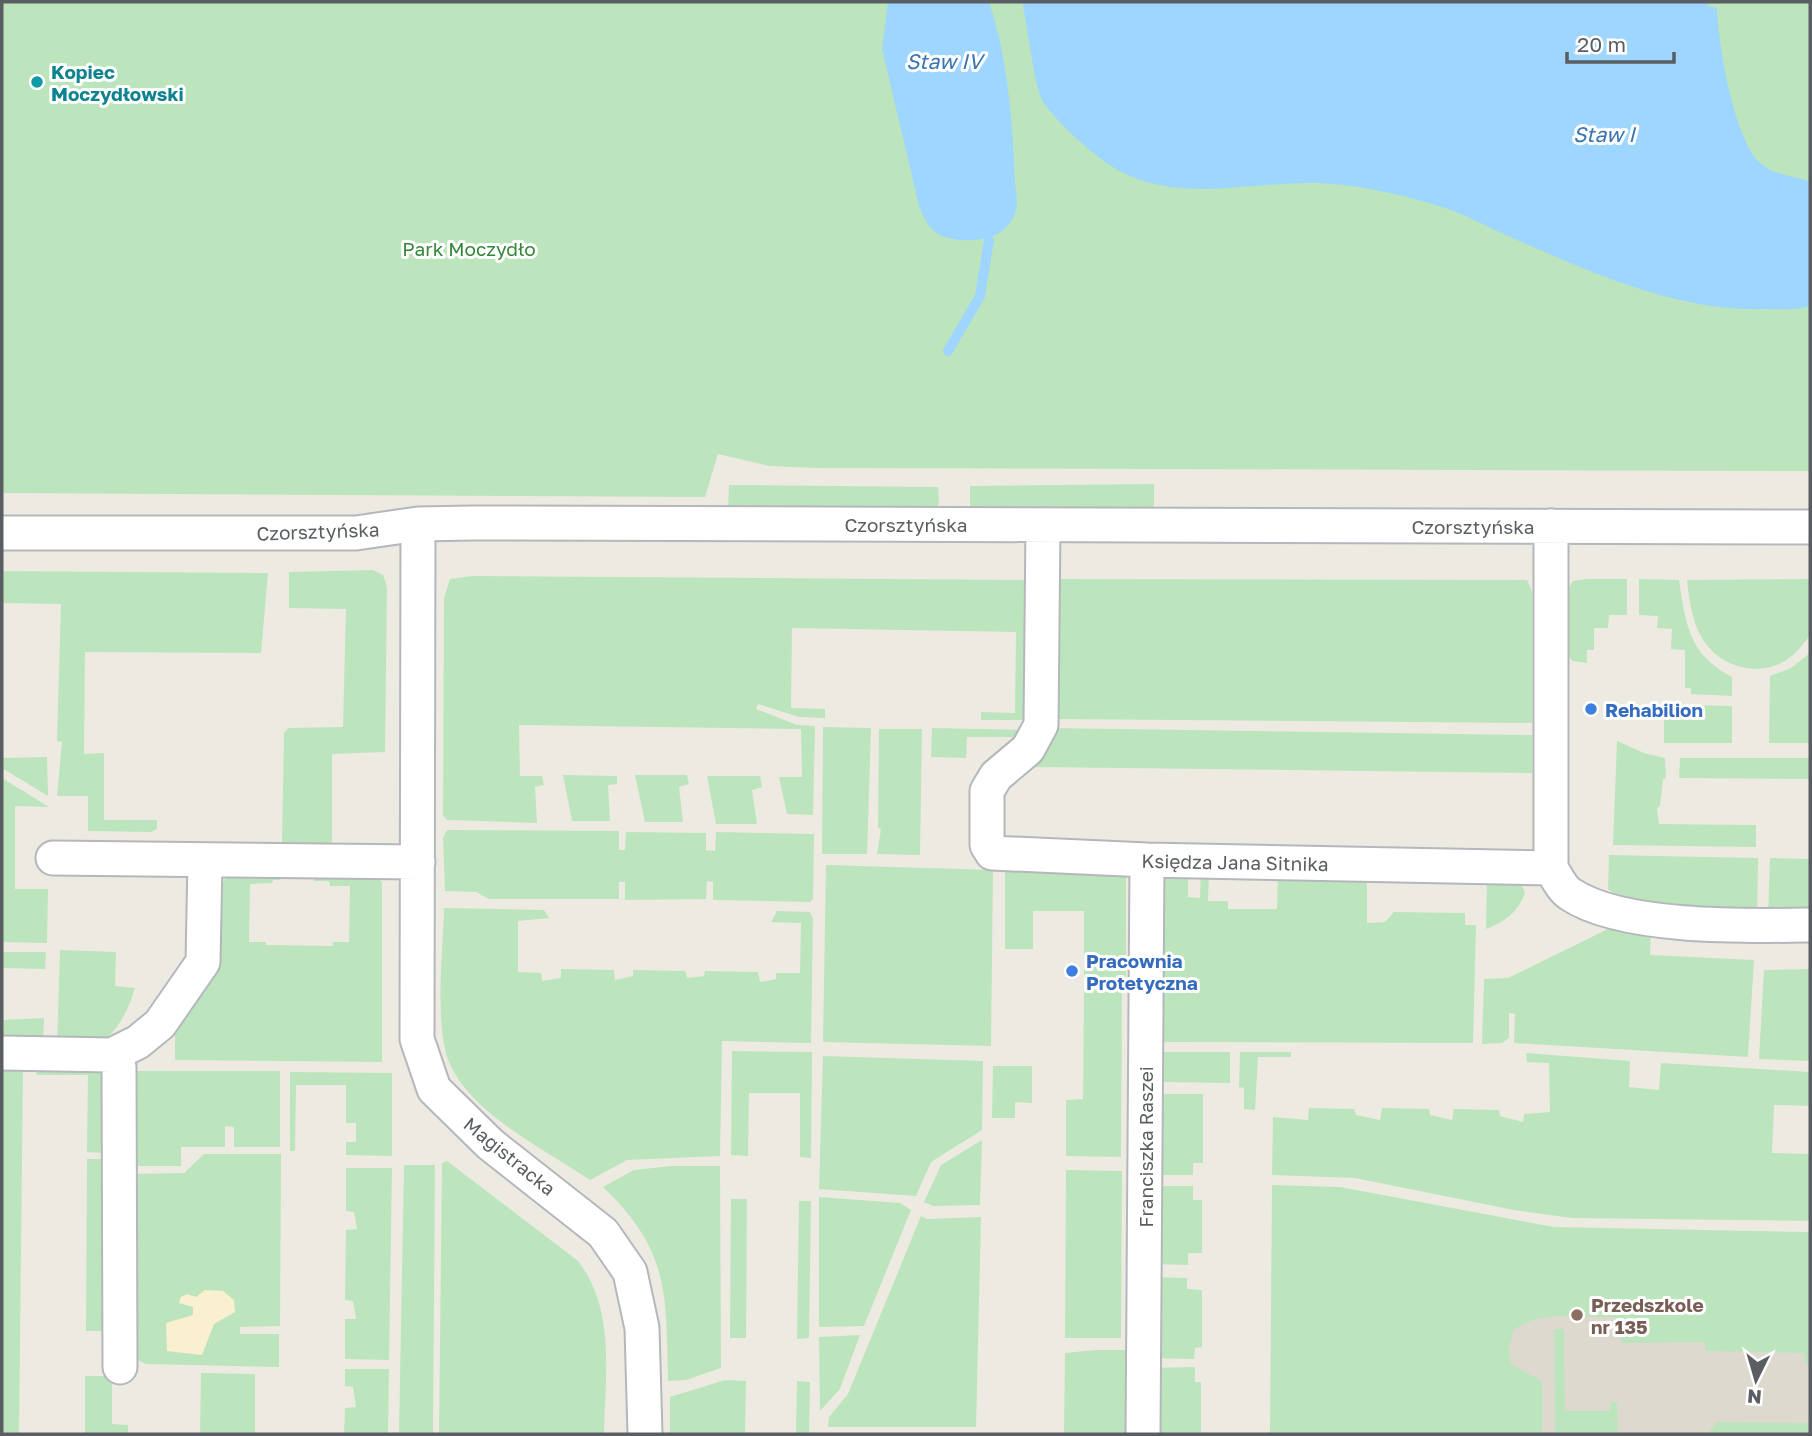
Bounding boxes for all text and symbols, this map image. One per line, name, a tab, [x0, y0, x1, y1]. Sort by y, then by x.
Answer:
scale bar	[1567, 21, 1674, 65]
text: 20 m	[1577, 31, 1626, 57]
water label: Staw IV	[906, 48, 986, 74]
place label: Kopiec Moczydłowski	[51, 60, 184, 105]
marker: Kopiec Moczydłowski	[29, 74, 45, 90]
water label: Staw I	[1573, 121, 1636, 147]
park label: Park Moczydło	[402, 237, 536, 260]
street label: Czorsztyńska	[844, 513, 968, 536]
street label: Czorsztyńska	[1411, 515, 1535, 538]
street label: Czorsztyńska	[256, 517, 380, 545]
place label: Rehabilion	[1605, 698, 1703, 721]
marker: Rehabilion	[1583, 701, 1599, 717]
street label: Księdza Jana Sitnika	[1141, 849, 1329, 875]
place label: Pracownia Protetyczna	[1086, 949, 1198, 994]
marker: Pracownia Protetyczna	[1064, 963, 1080, 979]
street label: Franciszka Raszei	[1134, 1066, 1157, 1228]
street label: Magistracka	[460, 1112, 560, 1200]
place label: Przedszkole nr 135	[1591, 1293, 1704, 1338]
marker: Przedszkole nr 135	[1569, 1307, 1585, 1323]
north arrow	[1721, 1345, 1791, 1415]
text: N	[1746, 1385, 1763, 1410]

